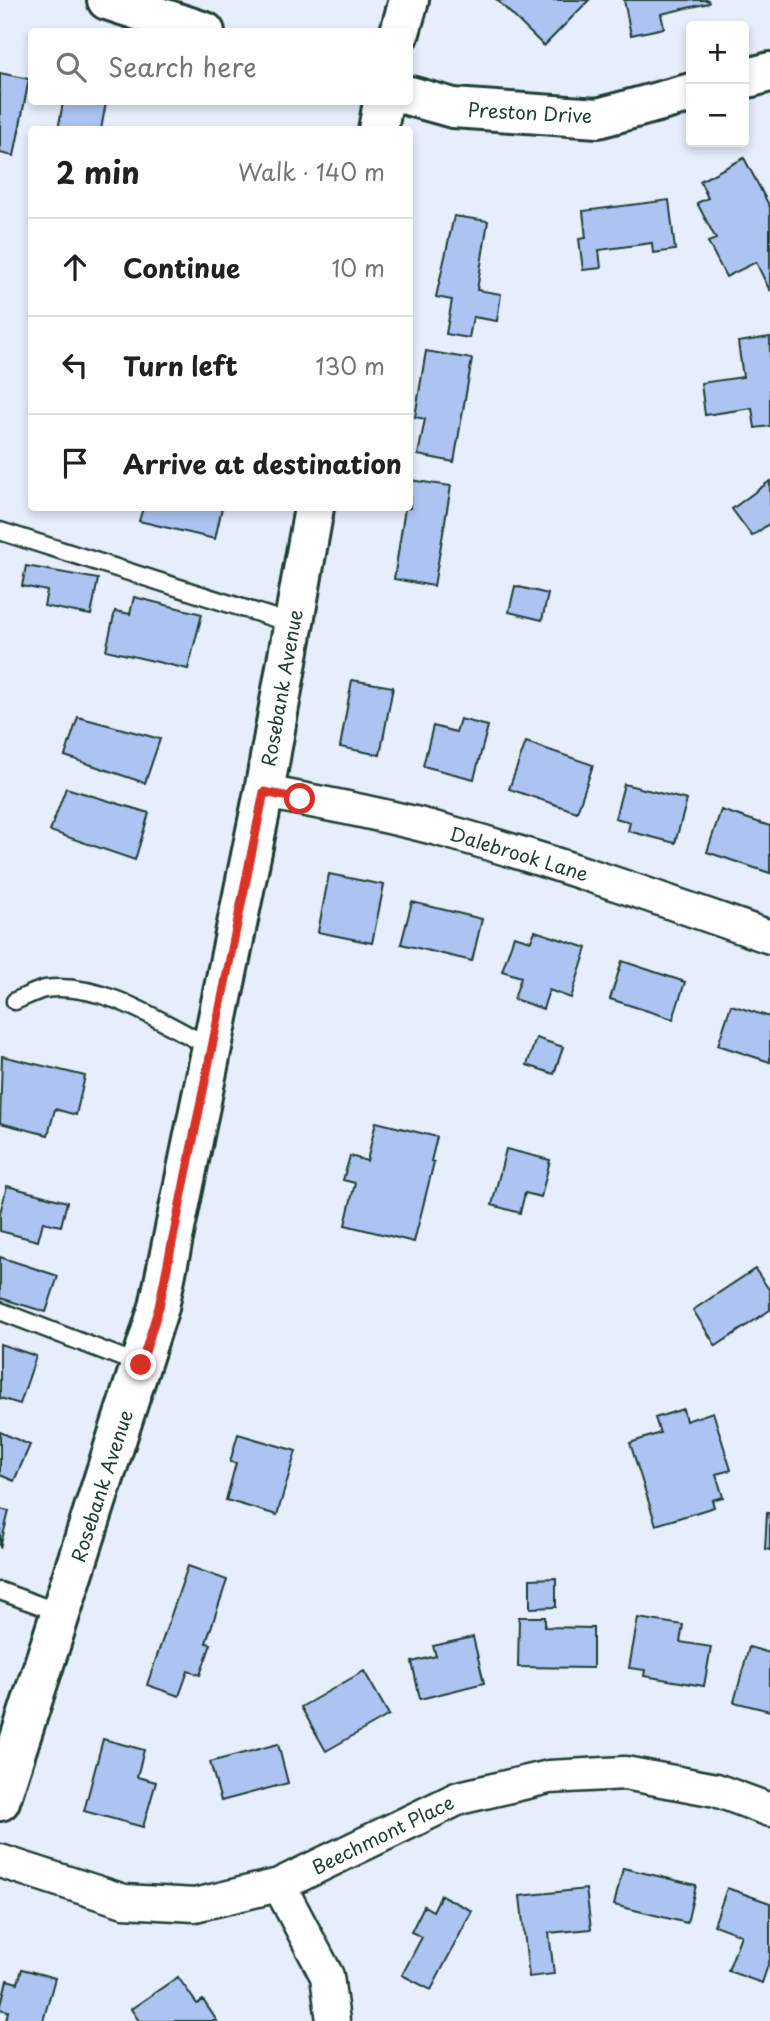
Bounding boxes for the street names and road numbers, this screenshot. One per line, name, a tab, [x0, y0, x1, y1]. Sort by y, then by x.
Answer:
street label: Preston Drive	[467, 95, 593, 129]
street label: Rosebank Avenue	[253, 607, 309, 768]
street label: Dalebrook Lane	[447, 819, 592, 887]
street label: Rosebank Avenue	[63, 1406, 139, 1566]
street label: Beechmont Place	[307, 1788, 458, 1881]

